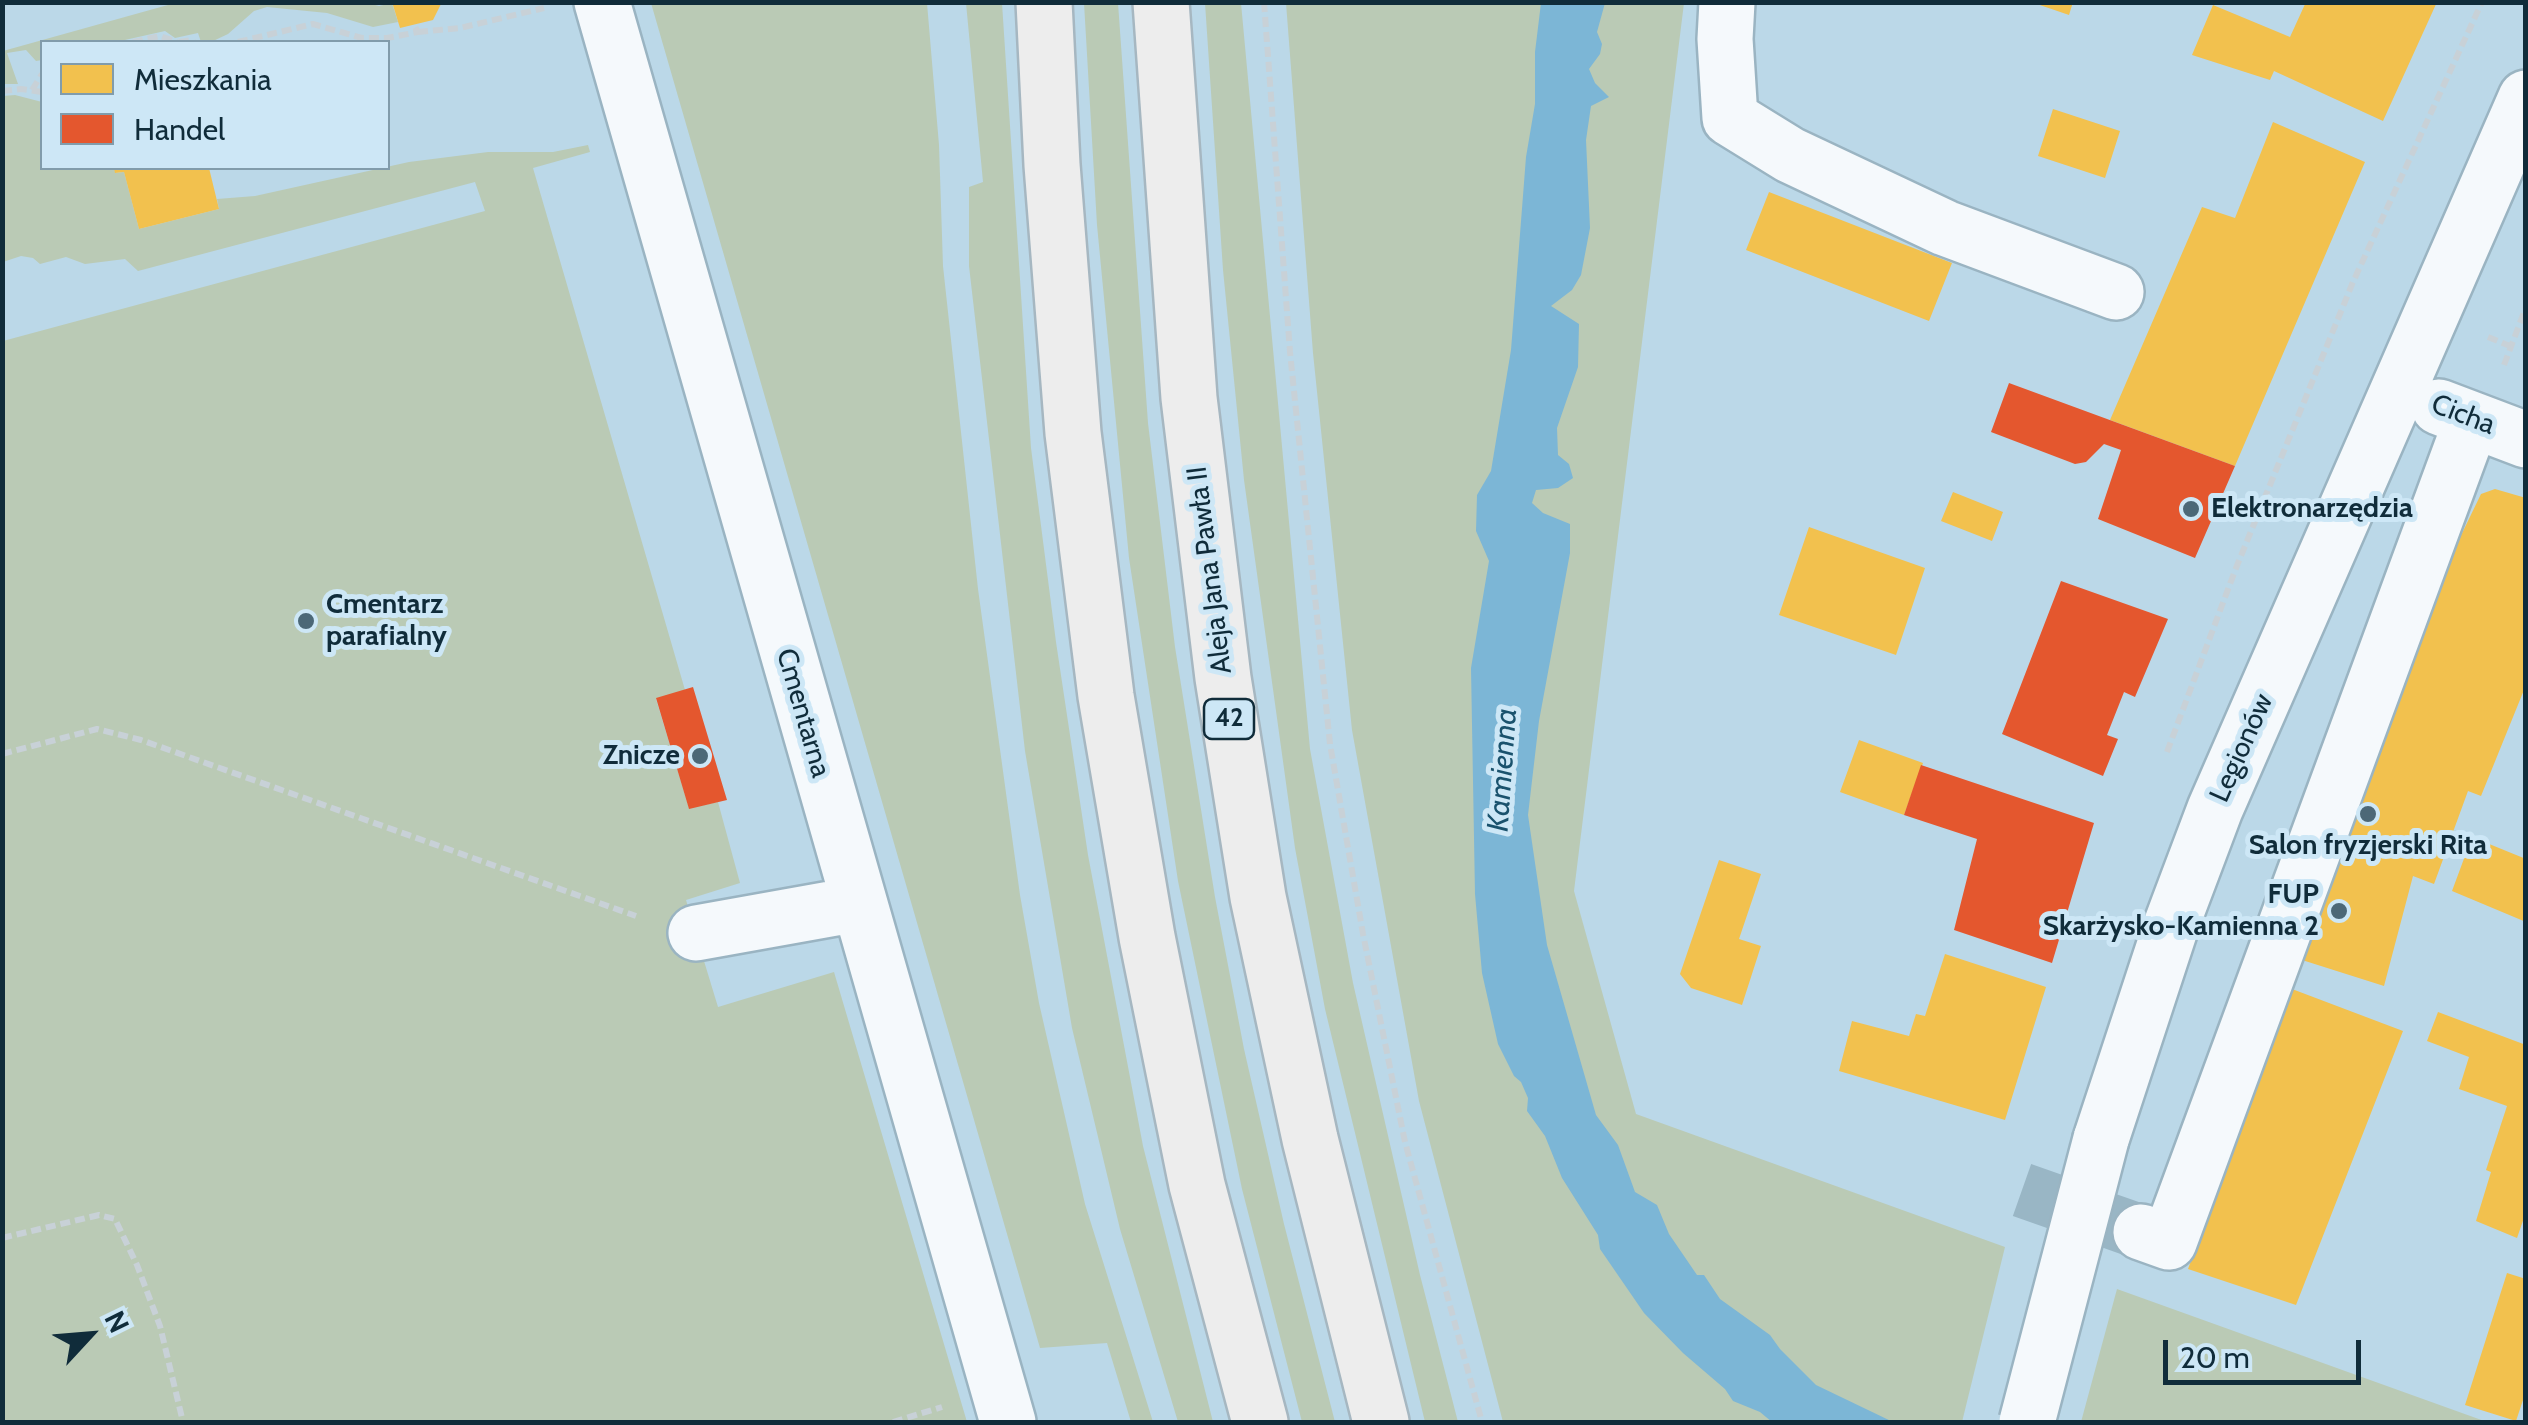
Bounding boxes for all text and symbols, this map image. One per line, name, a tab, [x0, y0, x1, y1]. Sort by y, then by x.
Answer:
legend	[40, 40, 390, 170]
text: Mieszkania	[134, 61, 272, 98]
text: Handel	[134, 111, 225, 148]
street label: Cicha	[2426, 388, 2500, 442]
street label: Aleja Jana Pawła II	[1181, 464, 1239, 676]
place label: Elektronarzędzia	[2211, 492, 2413, 526]
marker: Elektronarzędzia	[2180, 498, 2202, 520]
place label: Cmentarz parafialny	[326, 588, 447, 654]
marker: Cmentarz parafialny	[295, 610, 317, 632]
street label: Cmentarna	[769, 645, 837, 781]
street label: Legionów	[2203, 689, 2281, 807]
road number: 42	[1204, 699, 1254, 739]
water label: Kamienna	[1481, 707, 1525, 833]
place label: Znicze	[603, 739, 680, 773]
marker: Znicze	[689, 745, 711, 767]
marker: Salon fryzjerski Rita	[2357, 803, 2379, 825]
place label: Salon fryzjerski Rita	[2249, 829, 2487, 863]
place label: FUP Skarżysko-Kamienna 2	[2043, 878, 2319, 944]
marker: FUP Skarżysko-Kamienna 2	[2328, 900, 2350, 922]
north arrow	[40, 1285, 140, 1385]
text: N	[97, 1305, 137, 1338]
scale bar	[2168, 1320, 2366, 1382]
text: 20 m	[2180, 1339, 2250, 1376]

